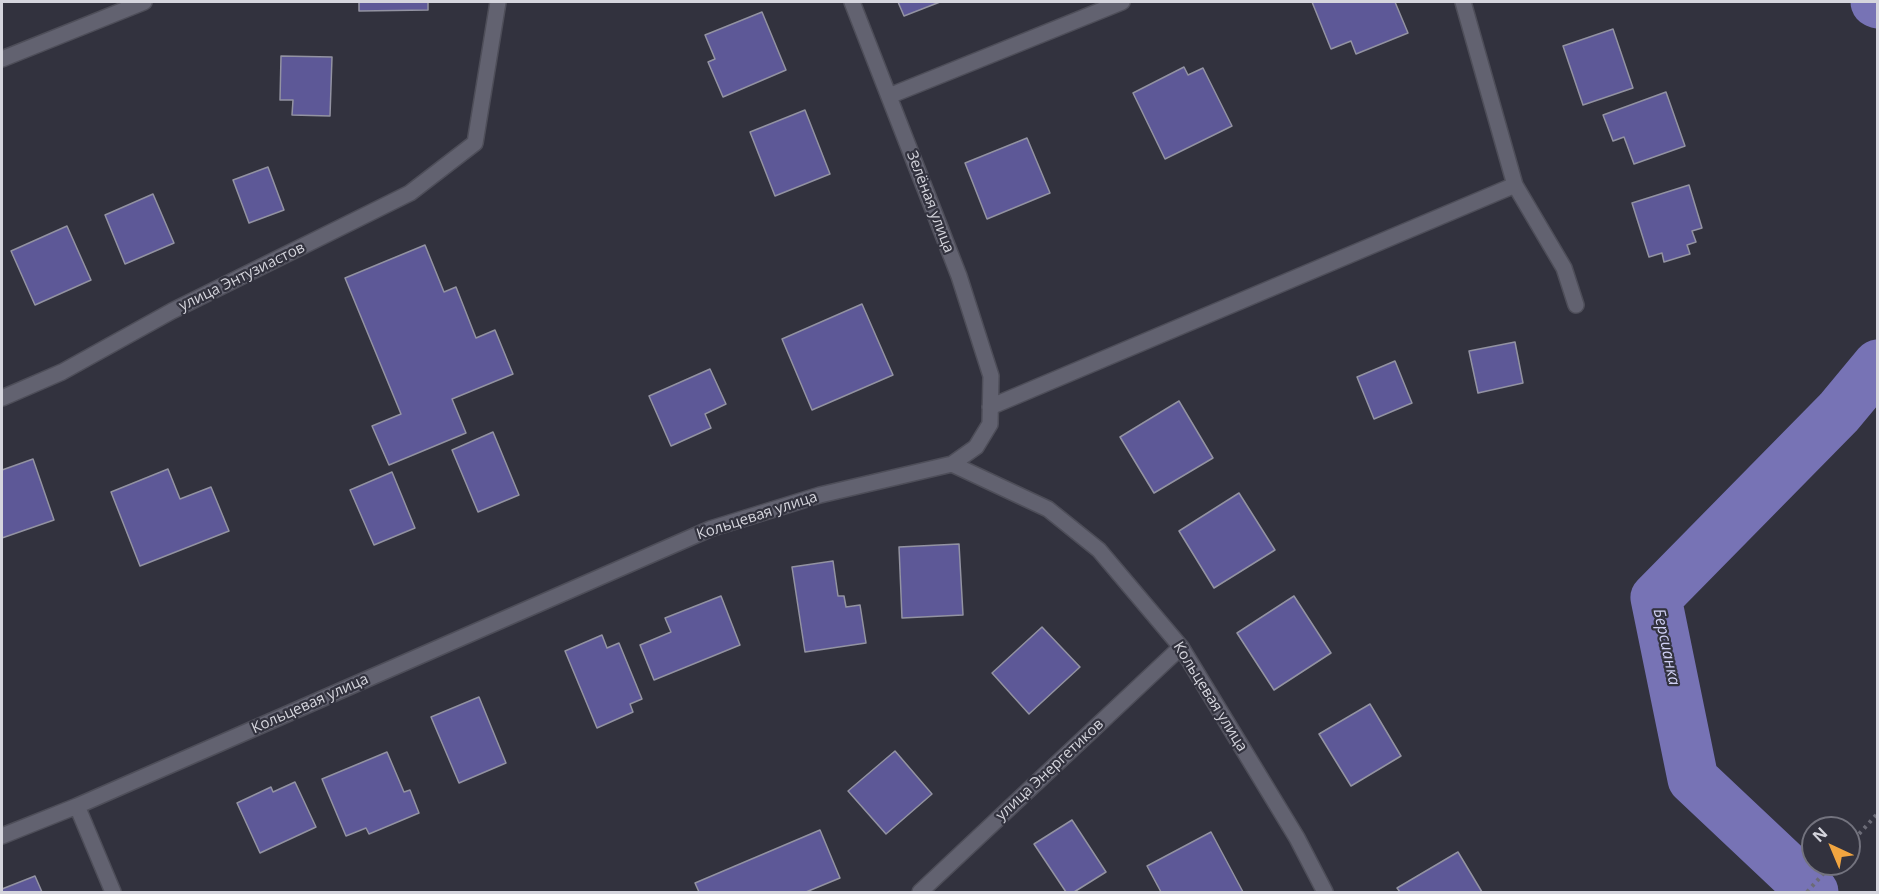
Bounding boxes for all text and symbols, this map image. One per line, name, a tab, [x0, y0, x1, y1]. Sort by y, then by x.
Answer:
street label: Зелёная улица	[902, 149, 958, 255]
street label: улица Энтузиастов	[176, 239, 308, 315]
street label: Кольцевая улица	[694, 488, 820, 544]
water label: Берсианка	[1648, 607, 1684, 687]
street label: Кольцевая улица	[1169, 639, 1251, 755]
street label: Кольцевая улица	[249, 670, 371, 738]
street label: улица Энергетиков	[992, 715, 1108, 825]
north arrow	[1801, 816, 1861, 876]
text: N	[1808, 822, 1832, 847]

